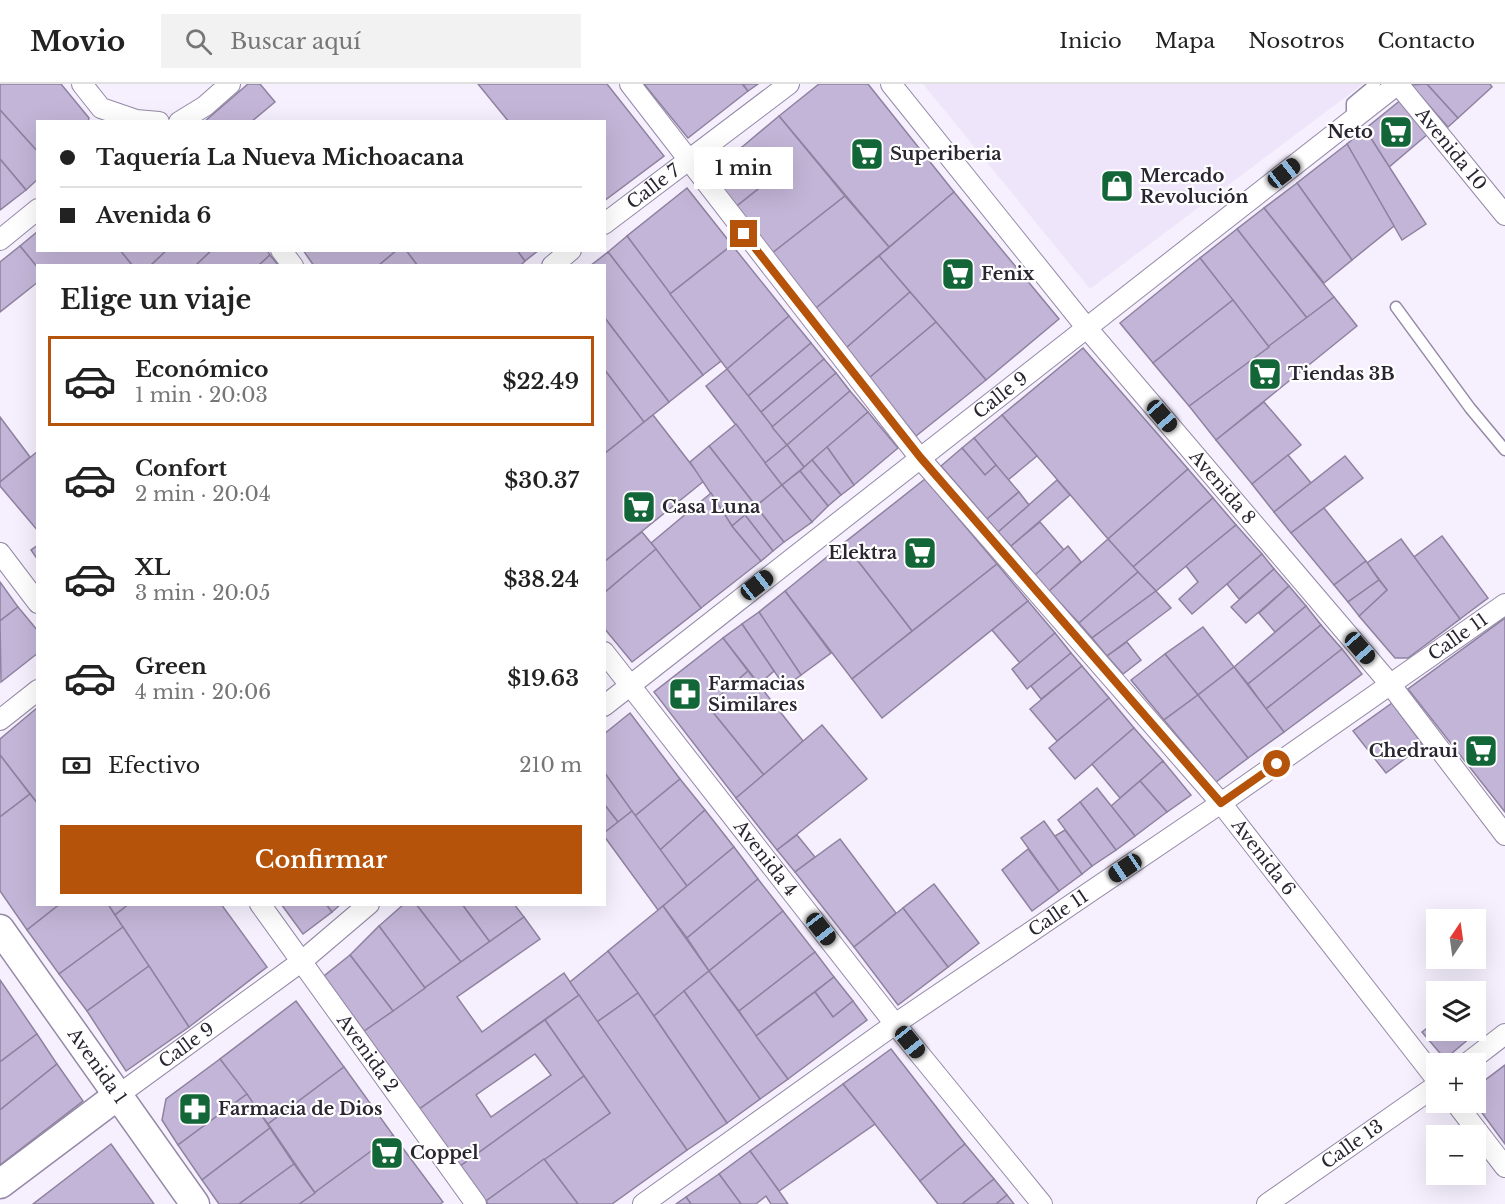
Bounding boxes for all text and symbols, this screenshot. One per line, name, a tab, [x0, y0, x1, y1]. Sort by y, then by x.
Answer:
search box	[161, 14, 581, 68]
text: Movio	[30, 24, 125, 59]
icon: search	[182, 25, 215, 58]
text: Buscar aquí	[230, 28, 361, 55]
text: Inicio	[1059, 28, 1122, 54]
text: Mapa	[1155, 28, 1215, 54]
text: Nosotros	[1248, 28, 1344, 54]
text: Contacto	[1377, 28, 1475, 54]
street label: Avenida 10	[1410, 102, 1491, 195]
supermarket icon: Neto	[1378, 114, 1414, 150]
place label: Neto	[1327, 121, 1373, 143]
supermarket icon: Superiberia	[849, 136, 885, 172]
place label: Superiberia	[890, 143, 1002, 165]
text: Taquería La Nueva Michoacana	[96, 144, 464, 171]
callout: 1 min	[694, 147, 794, 189]
car	[1264, 155, 1304, 191]
text: 1 min	[715, 156, 772, 180]
street label: Calle 7	[623, 159, 685, 214]
place label: Mercado Revolución	[1140, 165, 1248, 208]
shop icon: Mercado Revolución	[1099, 168, 1135, 204]
text: Avenida 6	[96, 202, 211, 229]
route end	[730, 220, 757, 247]
supermarket icon: Fenix	[940, 256, 976, 292]
place label: Fenix	[981, 263, 1035, 285]
text: Elige un viaje	[60, 283, 251, 316]
icon: car	[63, 354, 117, 408]
text: Económico	[135, 356, 268, 383]
supermarket icon: Tiendas 3B	[1247, 356, 1283, 392]
place label: Tiendas 3B	[1288, 363, 1395, 385]
street label: Calle 9	[969, 367, 1032, 423]
text: $22.49	[502, 368, 579, 395]
text: 1 min · 20:03	[135, 383, 268, 407]
car	[1143, 397, 1181, 435]
street label: Avenida 8	[1184, 445, 1260, 529]
icon: car	[63, 453, 117, 507]
text: Confort	[135, 455, 227, 482]
text: $30.37	[504, 467, 579, 494]
text: 2 min · 20:04	[135, 482, 271, 506]
supermarket icon: Casa Luna	[621, 489, 657, 525]
place label: Casa Luna	[662, 496, 761, 518]
supermarket icon: Elektra	[902, 535, 938, 571]
place label: Elektra	[828, 542, 898, 564]
icon: car	[63, 552, 117, 606]
text: XL	[135, 554, 170, 581]
text: $38.24	[503, 566, 579, 593]
car	[737, 567, 777, 603]
text: 3 min · 20:05	[135, 581, 270, 605]
street label: Calle 11	[1424, 608, 1492, 665]
car	[1341, 629, 1379, 667]
icon: car	[63, 651, 117, 705]
text: Green	[135, 653, 207, 680]
text: $19.63	[507, 665, 579, 692]
place label: Farmacias Similares	[708, 673, 805, 716]
pharmacy icon: Farmacias Similares	[667, 676, 703, 712]
text: 4 min · 20:06	[135, 680, 271, 704]
supermarket icon: Chedraui	[1463, 733, 1499, 769]
place label: Chedraui	[1369, 740, 1458, 762]
icon: cash	[60, 749, 93, 782]
route start	[1263, 750, 1290, 777]
text: Efectivo	[108, 752, 200, 779]
text: 210 m	[519, 753, 582, 777]
street label: Avenida 6	[1226, 814, 1300, 900]
street label: Avenida 4	[728, 815, 802, 901]
button: Confirmar	[60, 825, 582, 894]
car	[1105, 850, 1145, 886]
street label: Calle 11	[1024, 885, 1093, 941]
car	[803, 909, 839, 949]
north arrow	[1426, 909, 1486, 969]
map controls	[1426, 909, 1486, 1185]
button: layers	[1426, 981, 1486, 1041]
street label: Avenida 2	[332, 1009, 403, 1096]
street label: Calle 9	[154, 1018, 218, 1073]
car	[892, 1022, 928, 1062]
street label: Avenida 1	[62, 1023, 131, 1108]
button: +	[1426, 1053, 1486, 1113]
pharmacy icon: Farmacia de Dios	[177, 1091, 213, 1127]
place label: Farmacia de Dios	[218, 1098, 382, 1120]
street label: Calle 13	[1317, 1115, 1387, 1174]
button: −	[1426, 1125, 1486, 1185]
supermarket icon: Coppel	[369, 1135, 405, 1171]
place label: Coppel	[410, 1142, 479, 1164]

